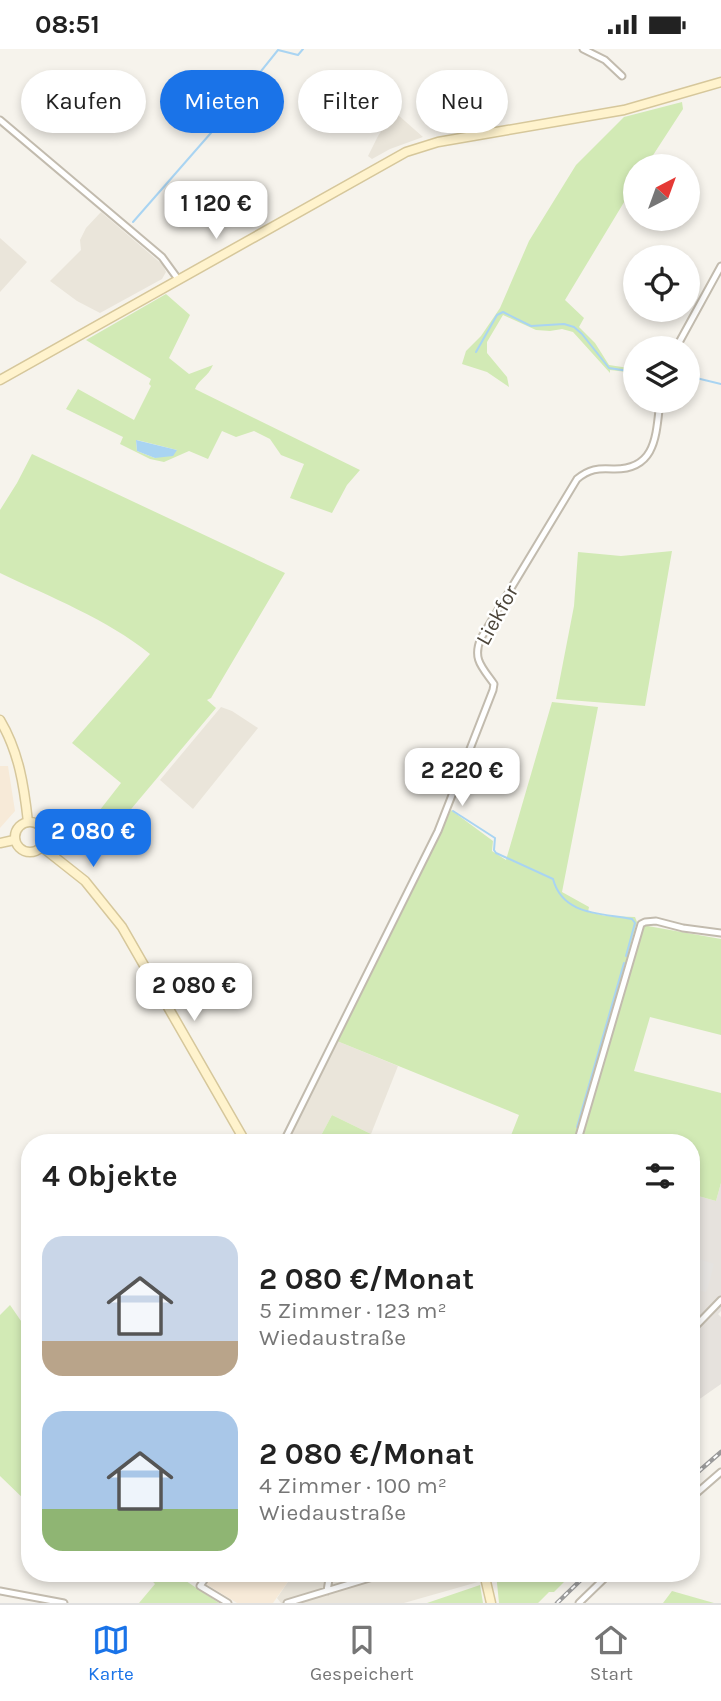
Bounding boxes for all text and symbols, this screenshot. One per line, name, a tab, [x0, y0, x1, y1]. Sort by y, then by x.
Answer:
text: 08:51	[35, 9, 100, 40]
chip: Kaufen	[21, 70, 146, 133]
chip: Mieten	[160, 70, 284, 133]
chip: Filter	[298, 70, 402, 133]
chip: Neu	[416, 70, 508, 133]
north arrow	[623, 154, 700, 231]
map controls	[623, 154, 700, 413]
pin: 1 120 €	[151, 181, 281, 241]
text: 1 120 €	[180, 190, 252, 217]
button: locate	[623, 245, 700, 322]
button: layers	[623, 336, 700, 413]
street label: Liekfor	[471, 581, 523, 649]
pin: 2 220 €	[397, 749, 527, 808]
text: 2 220 €	[421, 757, 503, 784]
pin: 2 080 €	[28, 809, 158, 869]
text: 2 080 €	[51, 818, 135, 845]
pin: 2 080 €	[129, 963, 259, 1023]
text: 2 080 €	[152, 972, 236, 999]
icon: filters	[641, 1157, 679, 1195]
text: 4 Objekte	[42, 1158, 178, 1194]
text: 2 080 €/Monat	[259, 1261, 474, 1297]
icon: home	[98, 1264, 182, 1348]
text: 5 Zimmer · 123 m²	[259, 1297, 447, 1324]
text: Wiedaustraße	[259, 1324, 406, 1351]
text: 2 080 €/Monat	[259, 1436, 474, 1472]
icon: home	[98, 1439, 182, 1523]
text: 4 Zimmer · 100 m²	[259, 1472, 447, 1499]
text: Wiedaustraße	[259, 1499, 406, 1526]
tab: Karte	[88, 1621, 134, 1685]
tab: Gespeichert	[310, 1621, 414, 1685]
tab: Start	[590, 1621, 633, 1685]

